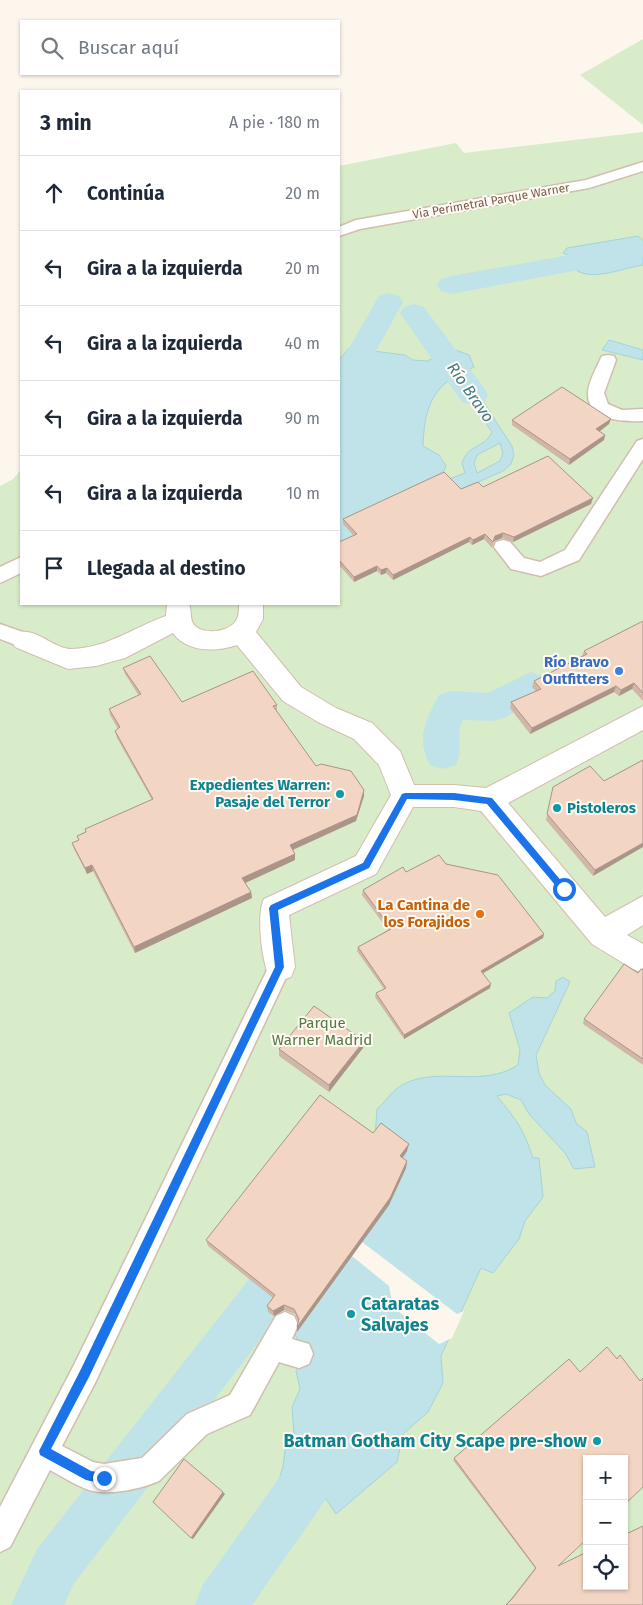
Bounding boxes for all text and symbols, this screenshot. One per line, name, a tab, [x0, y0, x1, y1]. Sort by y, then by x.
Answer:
search box	[20, 20, 340, 75]
icon: search	[38, 34, 66, 62]
text: Buscar aquí	[78, 36, 179, 59]
text: 3 min	[40, 110, 92, 136]
text: A pie · 180 m	[229, 113, 320, 132]
icon: ahead	[40, 179, 68, 207]
street label: Via Perimetral Parque Warner	[411, 180, 571, 222]
text: Continúa	[87, 182, 165, 205]
text: 20 m	[285, 184, 320, 203]
icon: left	[40, 254, 68, 282]
text: Gira a la izquierda	[87, 257, 243, 280]
text: 20 m	[285, 259, 320, 278]
icon: left	[40, 329, 68, 357]
text: Gira a la izquierda	[87, 332, 243, 355]
text: 40 m	[285, 334, 320, 353]
water label: Río Bravo	[443, 359, 498, 426]
icon: left	[40, 404, 68, 432]
text: Gira a la izquierda	[87, 407, 243, 430]
text: 90 m	[285, 409, 320, 428]
icon: left	[40, 479, 68, 507]
text: Gira a la izquierda	[87, 482, 243, 505]
text: 10 m	[286, 484, 320, 503]
icon: arrive	[40, 554, 68, 582]
text: Llegada al destino	[87, 557, 246, 580]
place label: Río Bravo Outfitters	[543, 653, 609, 688]
marker: Río Bravo Outfitters	[613, 665, 625, 677]
place label: Expedientes Warren: Pasaje del Terror	[190, 776, 331, 811]
marker: Expedientes Warren: Pasaje del Terror	[334, 788, 346, 800]
place label: Pistoleros	[567, 799, 636, 817]
marker: Pistoleros	[551, 802, 563, 814]
route start	[553, 878, 576, 901]
place label: La Cantina de los Forajidos	[378, 896, 470, 931]
marker: La Cantina de los Forajidos	[474, 908, 486, 920]
park label: Parque Warner Madrid	[272, 1014, 372, 1049]
place label: Cataratas Salvajes	[361, 1293, 439, 1336]
marker: Cataratas Salvajes	[345, 1308, 357, 1320]
place label: Batman Gotham City Scape pre-show	[283, 1430, 588, 1452]
marker: Batman Gotham City Scape pre-show	[591, 1435, 603, 1447]
map controls	[583, 1455, 628, 1590]
button: +	[583, 1455, 628, 1500]
route end	[93, 1467, 116, 1490]
button: −	[583, 1500, 628, 1545]
button: locate	[583, 1545, 628, 1590]

